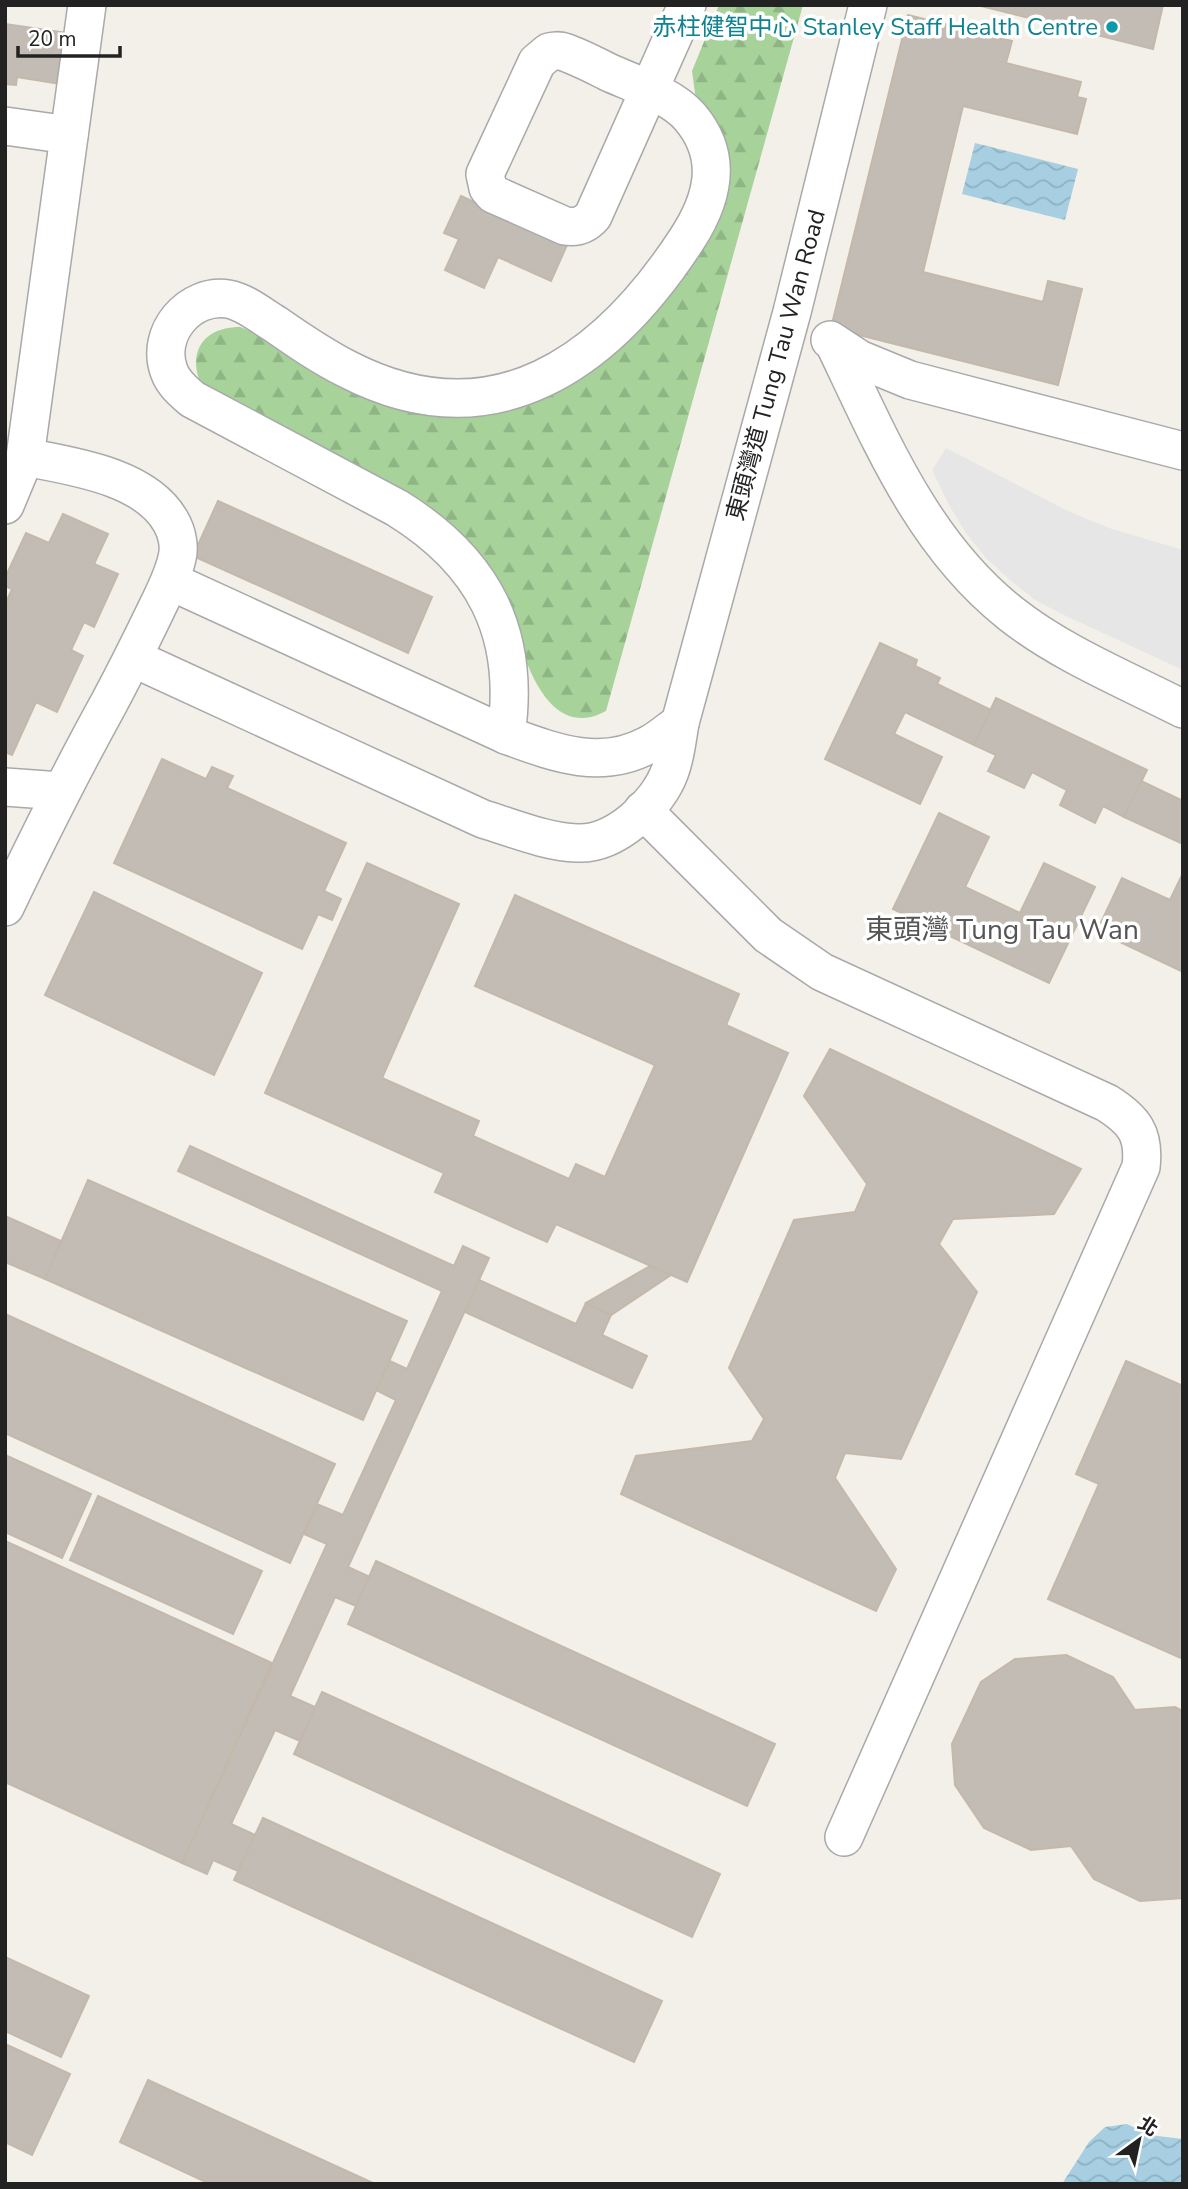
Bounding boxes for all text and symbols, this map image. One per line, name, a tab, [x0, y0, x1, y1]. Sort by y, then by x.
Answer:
place label: 赤柱健智中心 Stanley Staff Health Centre	[652, 11, 1098, 43]
scale bar	[18, 14, 119, 58]
marker: 赤柱健智中心 Stanley Staff Health Centre	[1104, 19, 1120, 35]
text: 20 m	[28, 25, 77, 53]
street label: 東頭灣道 Tung Tau Wan Road	[719, 206, 833, 524]
district label: 東頭灣 Tung Tau Wan	[865, 911, 1139, 949]
north arrow	[1104, 2105, 1174, 2175]
text: 北	[1133, 2111, 1163, 2143]

